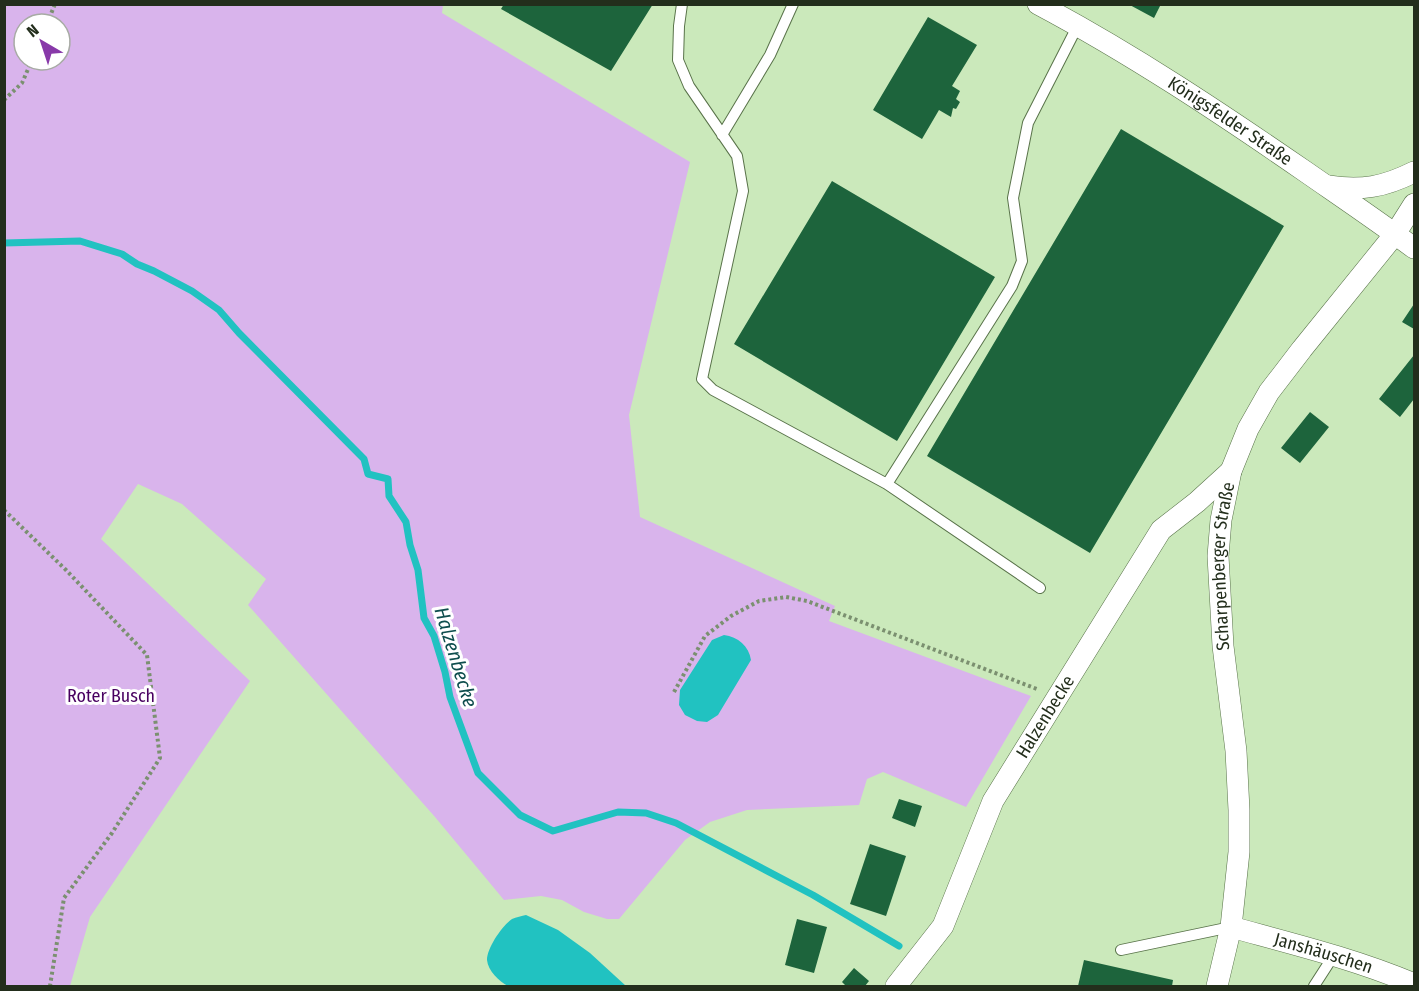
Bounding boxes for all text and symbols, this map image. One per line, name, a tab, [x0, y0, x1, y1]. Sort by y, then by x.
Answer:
north arrow	[12, 12, 72, 72]
text: N	[23, 20, 43, 41]
street label: Königsfelder Straße	[1164, 72, 1297, 170]
street label: Scharpenberger Straße	[1207, 480, 1239, 652]
water label: Halzenbecke	[429, 604, 483, 710]
street label: Halzenbecke	[1011, 671, 1079, 762]
park label: Roter Busch	[67, 685, 155, 707]
street label: Janshäuschen	[1272, 928, 1376, 978]

